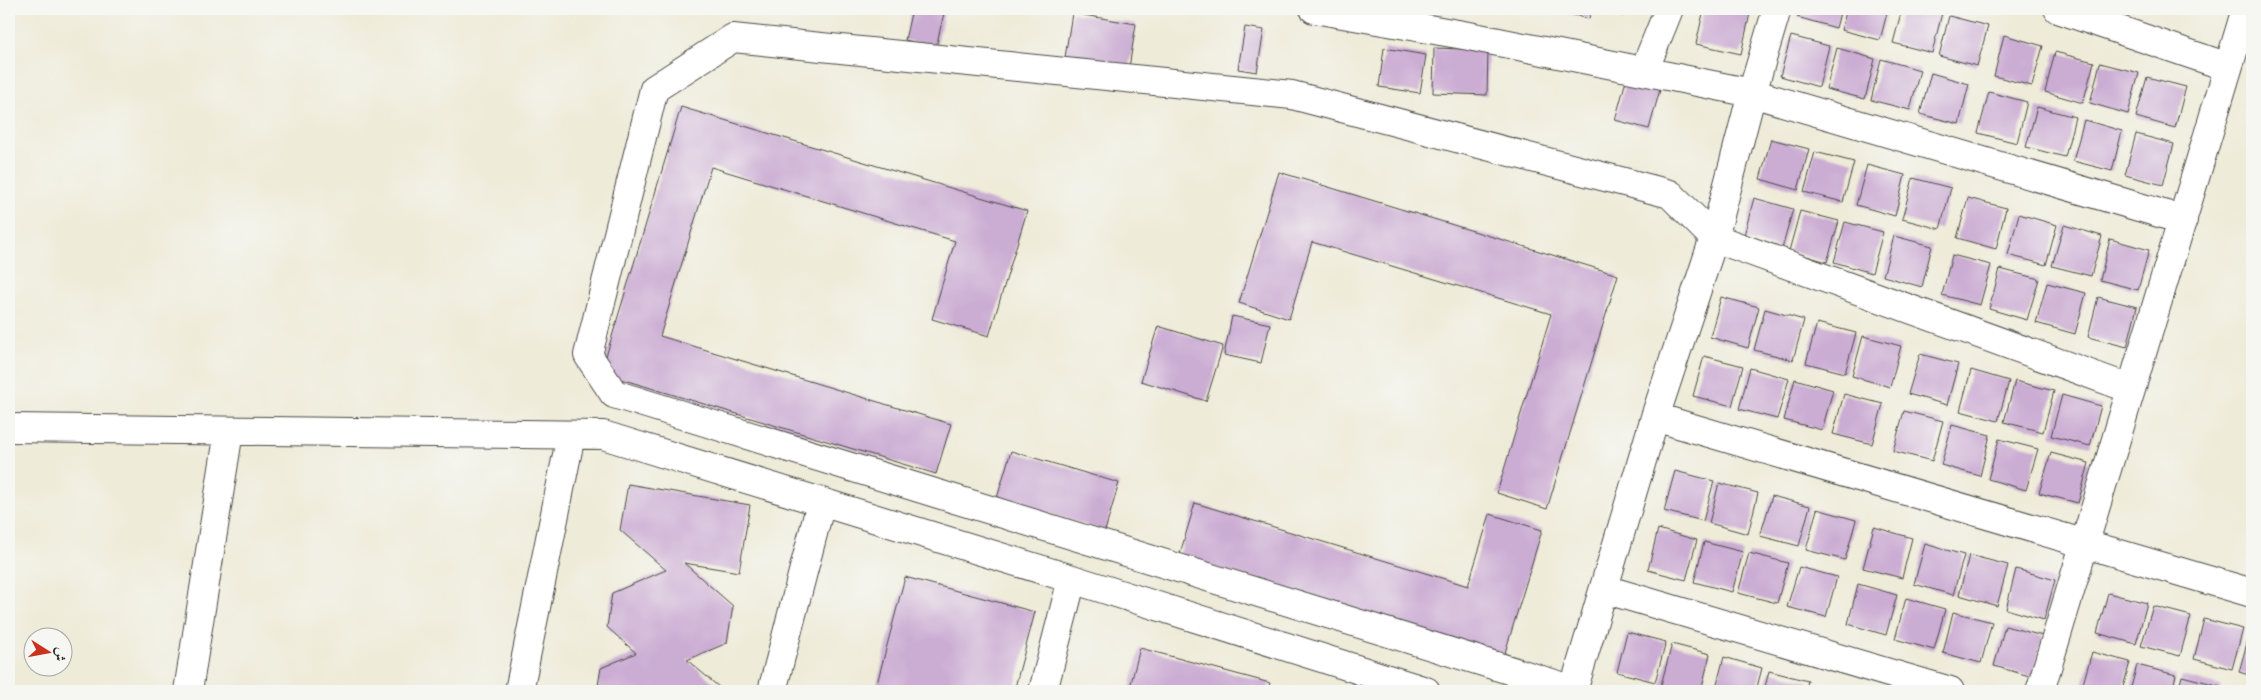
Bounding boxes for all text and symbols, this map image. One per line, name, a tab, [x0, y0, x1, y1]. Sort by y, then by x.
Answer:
north arrow	[22, 628, 72, 678]
text: ش	[51, 646, 70, 663]

